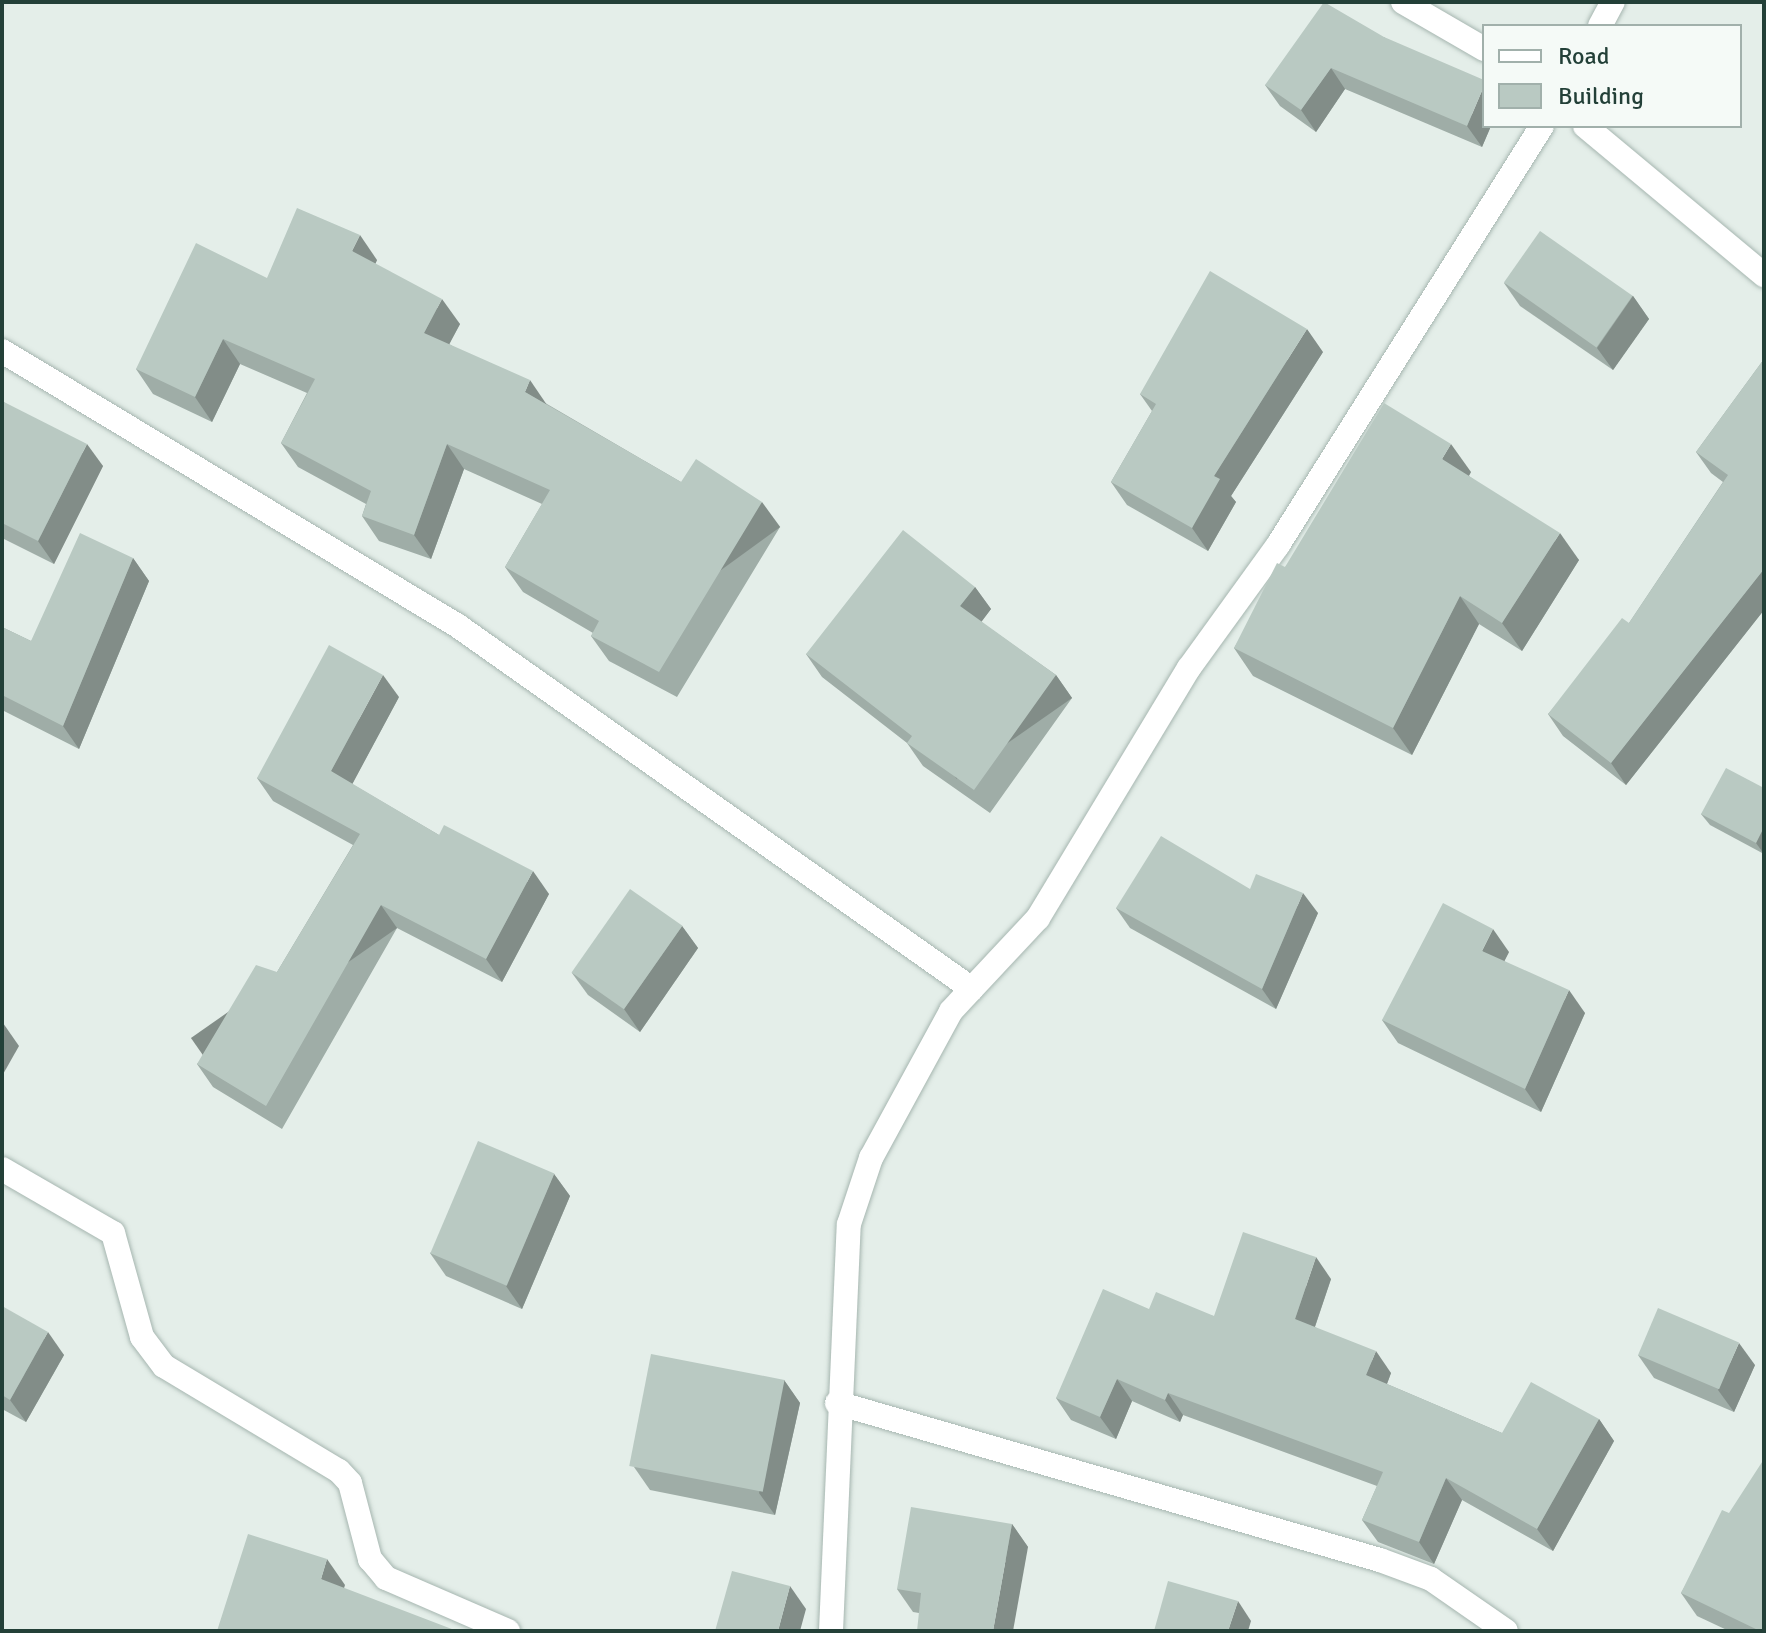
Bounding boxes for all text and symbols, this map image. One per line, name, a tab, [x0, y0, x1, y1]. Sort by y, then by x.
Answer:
legend	[1482, 24, 1742, 128]
text: Road	[1558, 41, 1609, 71]
text: Building	[1558, 81, 1644, 111]

